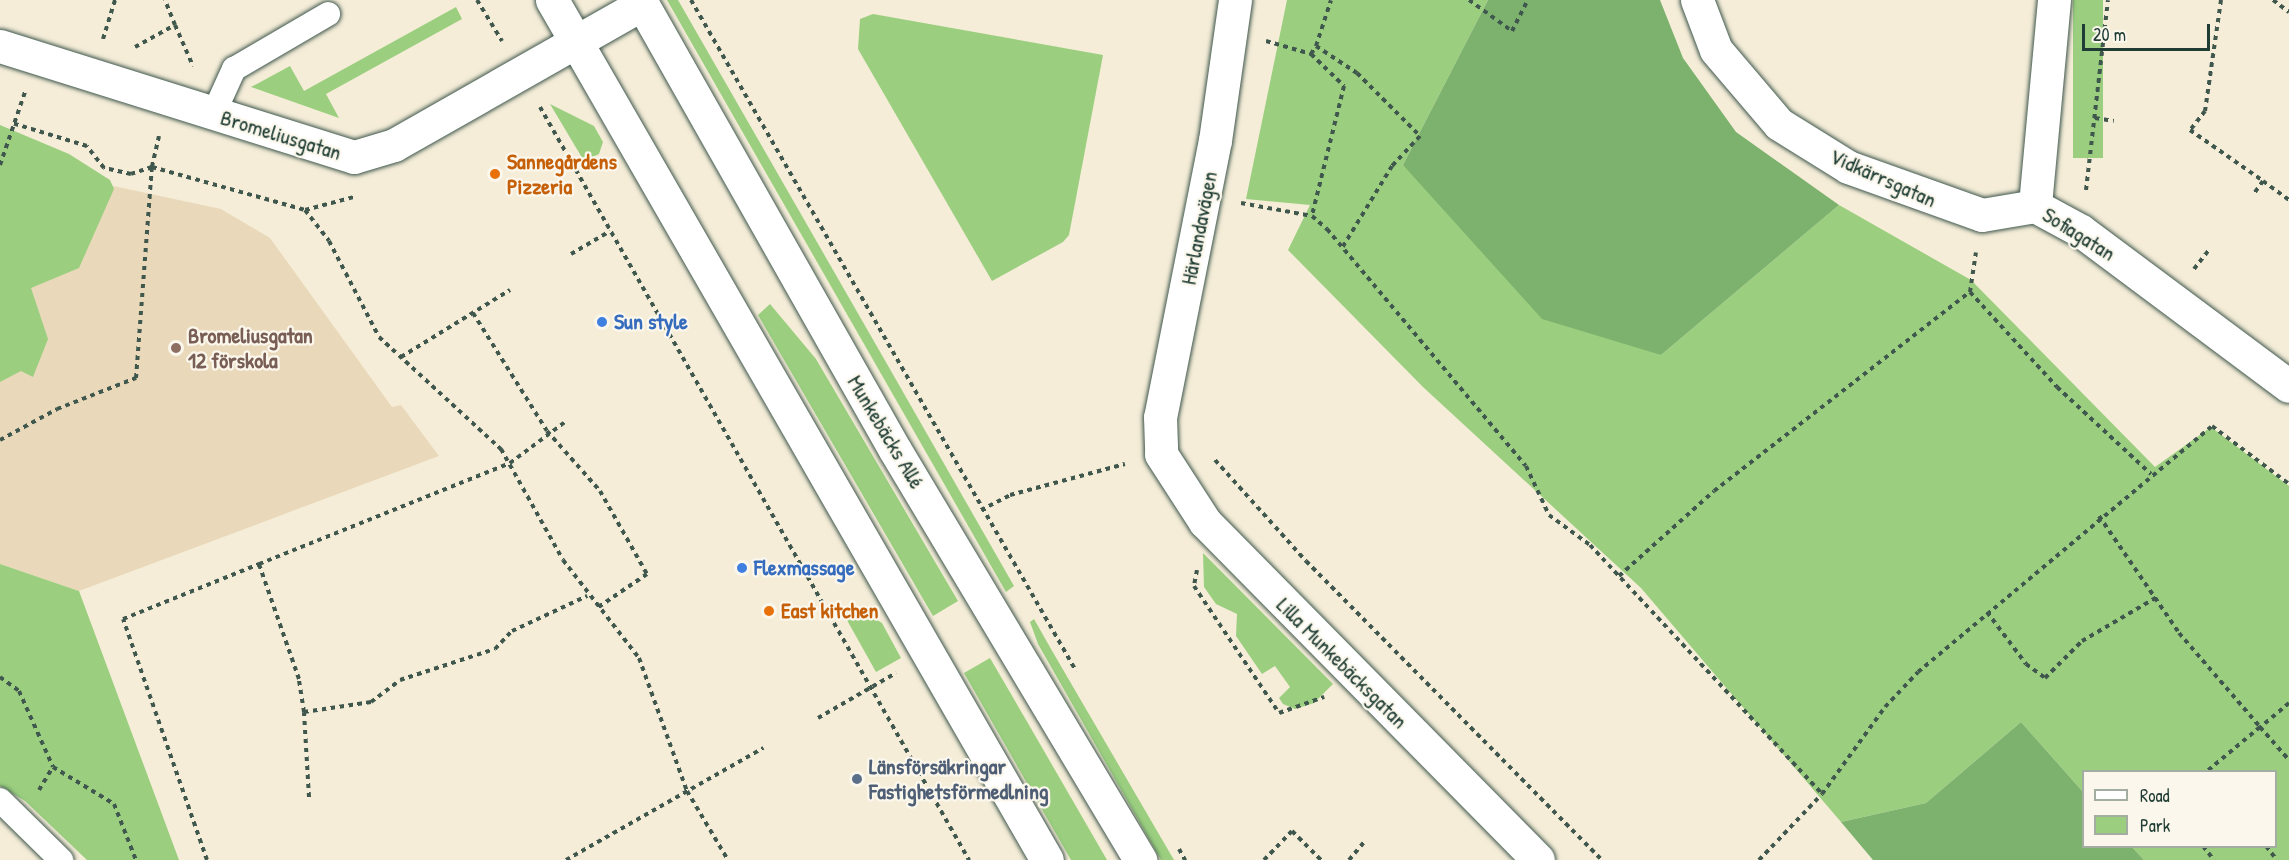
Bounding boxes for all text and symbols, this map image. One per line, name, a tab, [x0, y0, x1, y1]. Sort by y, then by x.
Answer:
scale bar	[2085, 12, 2212, 50]
text: 20 m	[2093, 22, 2126, 47]
street label: Bromeliusgatan	[217, 104, 345, 166]
street label: Vidkärrsgatan	[1826, 143, 1940, 213]
place label: Sannegårdens Pizzeria	[507, 148, 617, 200]
marker: Sannegårdens Pizzeria	[488, 167, 502, 181]
street label: Härlandavägen	[1175, 169, 1223, 287]
street label: Sofiagatan	[2038, 201, 2120, 267]
place label: Sun style	[614, 309, 688, 335]
marker: Sun style	[595, 315, 609, 329]
place label: Bromeliusgatan 12 förskola	[188, 322, 313, 374]
marker: Bromeliusgatan 12 förskola	[169, 341, 183, 355]
street label: Munkebäcks Allé	[842, 371, 930, 493]
place label: Flexmassage	[754, 555, 854, 581]
marker: Flexmassage	[735, 561, 749, 575]
street label: Lilla Munkebäcksgatan	[1271, 592, 1413, 734]
place label: East kitchen	[781, 598, 879, 624]
marker: East kitchen	[762, 604, 776, 618]
place label: Länsförsäkringar Fastighetsförmedlning	[869, 753, 1049, 804]
legend	[2082, 770, 2277, 848]
marker: Länsförsäkringar Fastighetsförmedlning	[850, 772, 864, 786]
text: Road	[2140, 783, 2170, 808]
text: Park	[2140, 813, 2170, 838]

